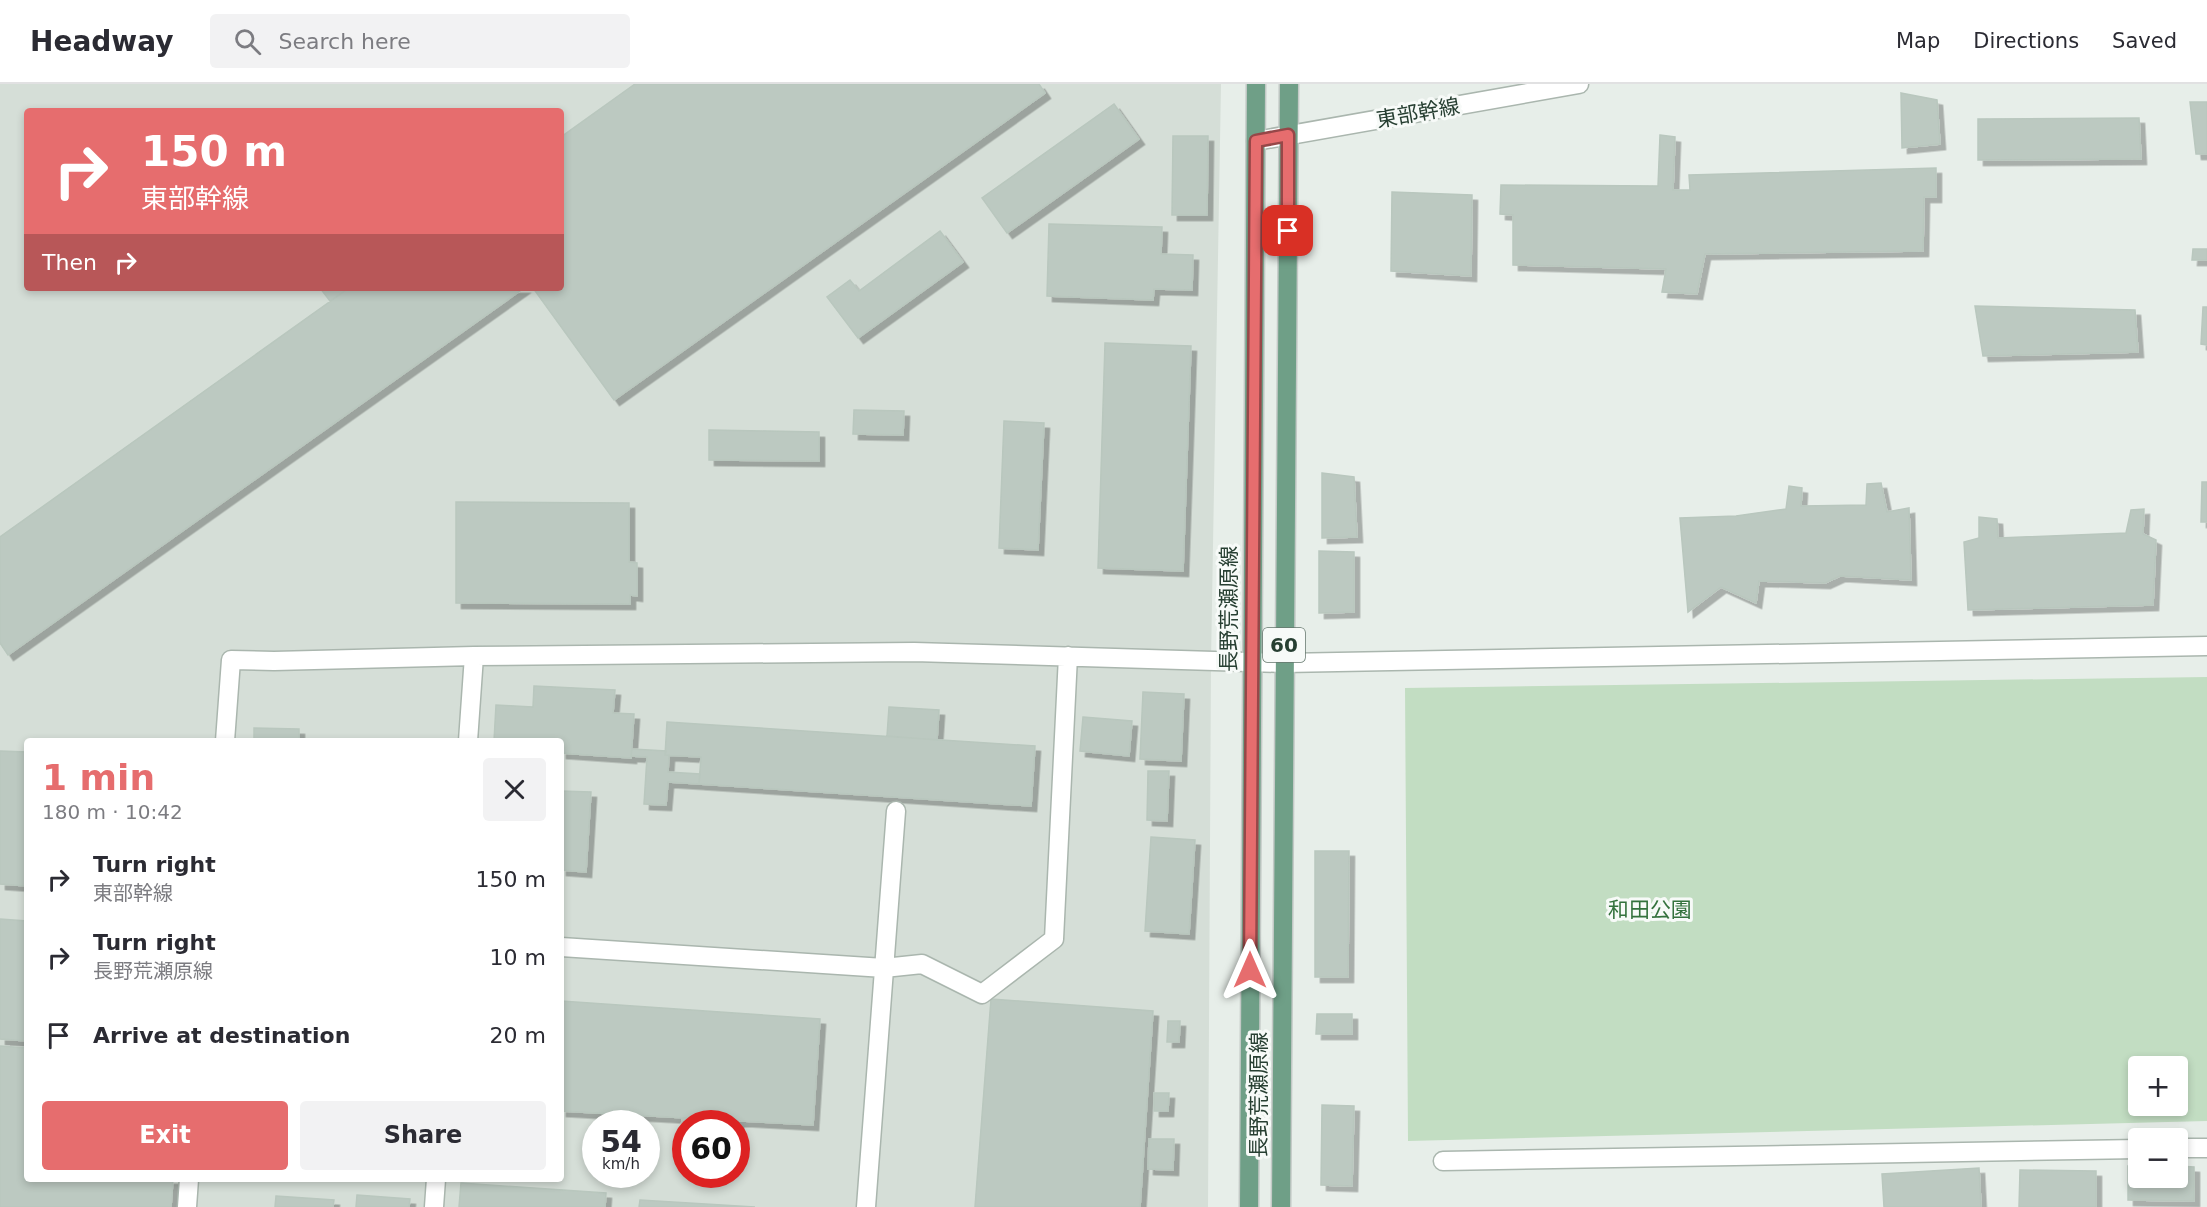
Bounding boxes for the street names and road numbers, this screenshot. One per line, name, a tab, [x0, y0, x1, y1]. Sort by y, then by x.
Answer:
street label: 東部幹線	[1375, 94, 1461, 132]
street label: 長野荒瀬原線	[1217, 546, 1241, 672]
road number: 60	[1263, 628, 1305, 662]
street label: 長野荒瀬原線	[1247, 1032, 1271, 1158]

